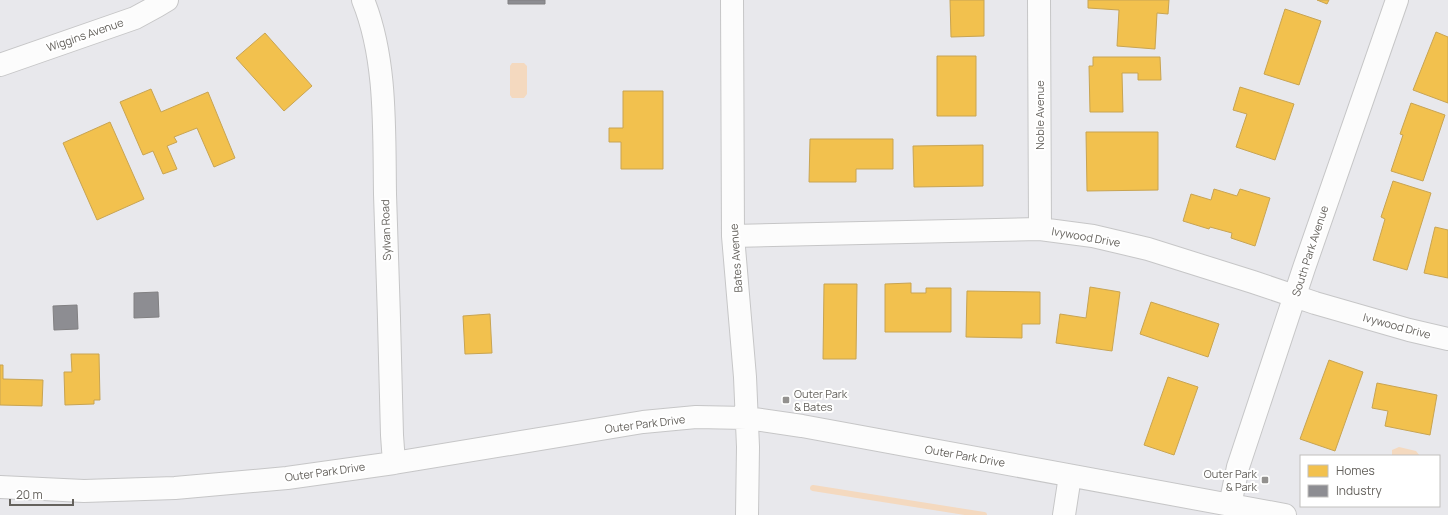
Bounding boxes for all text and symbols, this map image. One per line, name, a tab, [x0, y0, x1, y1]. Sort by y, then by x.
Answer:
street label: Wiggins Avenue	[44, 14, 126, 55]
street label: Noble Avenue	[1032, 80, 1047, 150]
street label: Sylvan Road	[377, 199, 394, 261]
street label: South Park Avenue	[1288, 203, 1331, 298]
street label: Bates Avenue	[726, 222, 745, 293]
street label: Ivywood Drive	[1051, 223, 1122, 250]
street label: Ivywood Drive	[1362, 309, 1433, 342]
place label: Outer Park & Bates	[794, 386, 848, 414]
marker: Outer Park & Bates	[781, 395, 791, 405]
street label: Outer Park Drive	[604, 411, 687, 436]
street label: Outer Park Drive	[924, 441, 1007, 470]
legend	[1300, 455, 1440, 507]
street label: Outer Park Drive	[284, 458, 367, 485]
text: Homes	[1336, 462, 1375, 479]
place label: Outer Park & Park	[1204, 466, 1258, 494]
marker: Outer Park & Park	[1260, 475, 1270, 485]
scale bar	[10, 481, 73, 507]
text: Industry	[1336, 482, 1382, 499]
text: 20 m	[16, 486, 43, 503]

